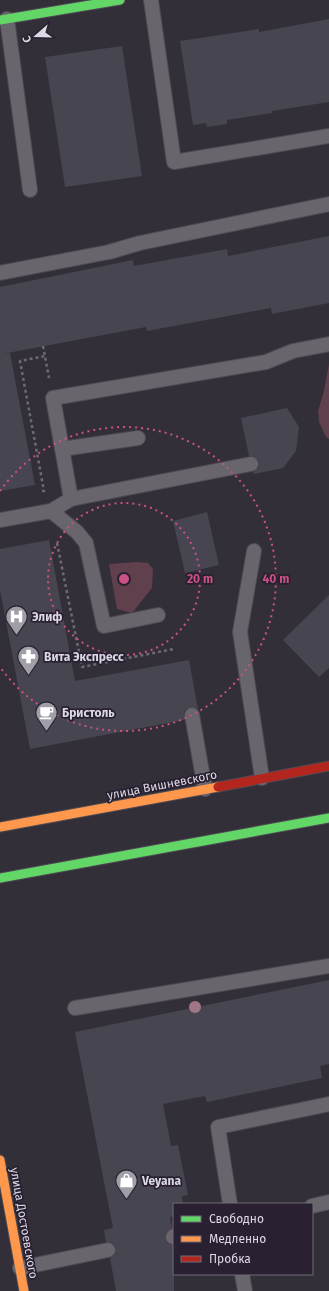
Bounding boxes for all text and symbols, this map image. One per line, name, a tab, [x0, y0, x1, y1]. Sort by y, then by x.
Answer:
north arrow	[16, 16, 56, 56]
text: С	[20, 33, 34, 44]
centre of rings	[117, 572, 131, 586]
text: 20 m	[187, 572, 213, 586]
text: 40 m	[263, 572, 289, 586]
hospital icon: Элиф	[3, 604, 29, 637]
place label: Элиф	[32, 610, 62, 624]
pharmacy icon: Вита Экспресс	[15, 644, 41, 677]
place label: Вита Экспресс	[44, 650, 124, 664]
cafe icon: Бристоль	[33, 700, 59, 733]
place label: Бристоль	[62, 706, 115, 720]
street label: улица Вишневского	[106, 767, 218, 803]
street label: улица Достоевского	[7, 1166, 41, 1280]
shop icon: Veyana	[114, 1168, 140, 1201]
place label: Veyana	[141, 1174, 182, 1188]
legend	[173, 1203, 313, 1275]
text: Свободно	[209, 1212, 264, 1226]
text: Медленно	[209, 1232, 266, 1246]
text: Пробка	[209, 1252, 251, 1266]

